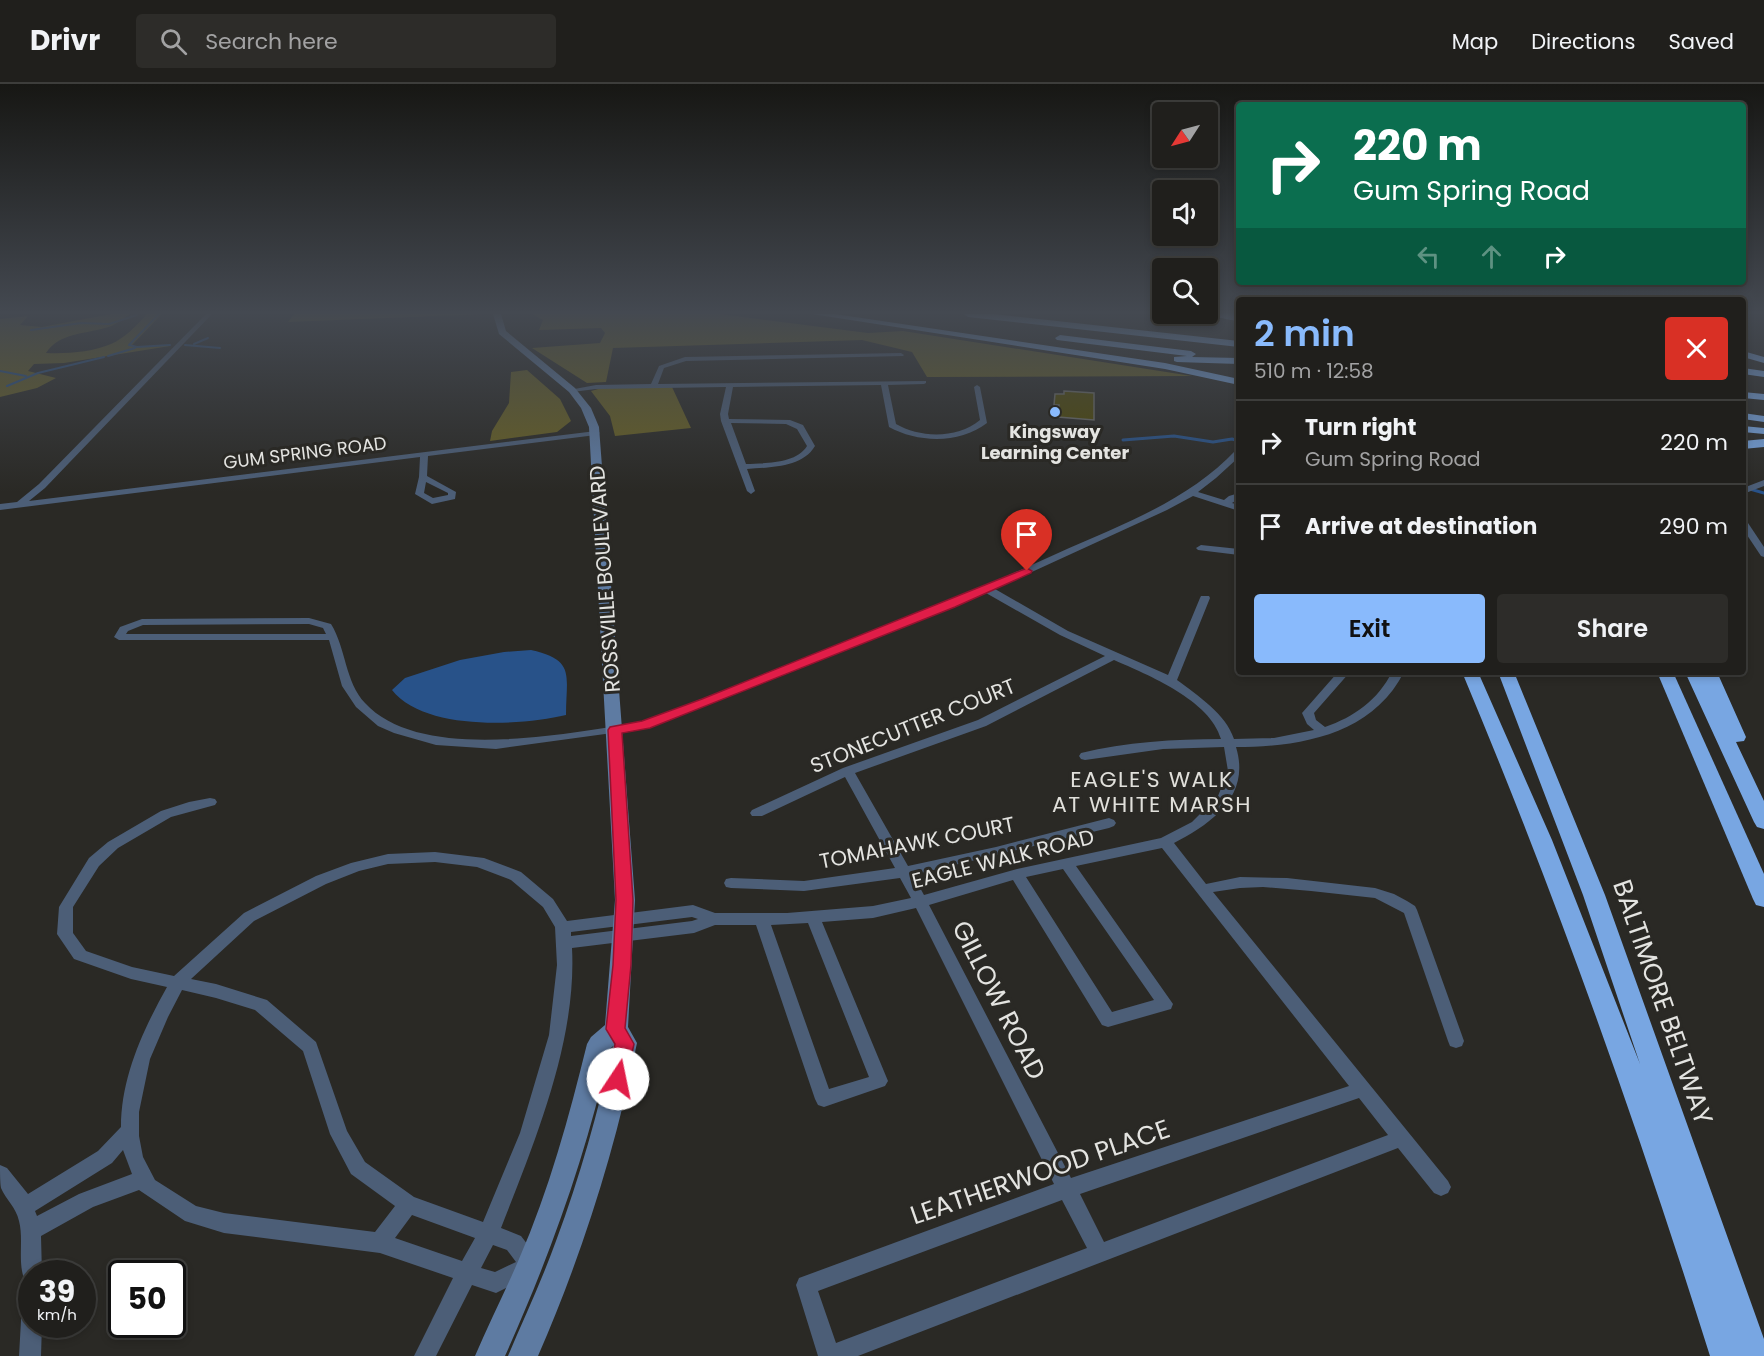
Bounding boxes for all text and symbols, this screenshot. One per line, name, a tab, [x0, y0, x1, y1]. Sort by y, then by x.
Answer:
search box	[136, 14, 556, 68]
text: Drivr	[30, 21, 100, 60]
icon: search	[157, 25, 190, 58]
text: Search here	[205, 26, 338, 57]
text: Map	[1452, 27, 1498, 56]
text: Directions	[1531, 27, 1635, 56]
text: Saved	[1668, 27, 1734, 56]
north arrow	[1152, 102, 1218, 168]
map controls	[1152, 102, 1218, 324]
text: 220 m	[1353, 116, 1482, 175]
icon: right	[1254, 126, 1332, 204]
text: Gum Spring Road	[1353, 172, 1590, 209]
button: sound	[1152, 180, 1218, 246]
icon: left	[1412, 240, 1445, 273]
icon: ahead	[1475, 240, 1508, 273]
icon: right	[1538, 240, 1571, 273]
button: search	[1152, 258, 1218, 324]
text: 2 min	[1254, 308, 1355, 359]
button: close	[1665, 317, 1728, 380]
text: 510 m · 12:58	[1254, 357, 1374, 385]
marker: Kingsway Learning Center	[1048, 405, 1062, 419]
text: Turn right	[1305, 412, 1416, 443]
place label: Kingsway Learning Center	[981, 419, 1129, 465]
icon: right	[1254, 426, 1287, 459]
text: 220 m	[1660, 427, 1728, 458]
street label: GUM SPRING ROAD	[222, 430, 388, 475]
text: Gum Spring Road	[1305, 445, 1481, 473]
street label: ROSSVILLE BOULEVARD	[582, 465, 627, 693]
pin	[1001, 509, 1052, 571]
icon: arrive	[1254, 510, 1287, 543]
text: Arrive at destination	[1305, 511, 1537, 542]
text: 290 m	[1659, 511, 1728, 542]
icon: arrive	[1010, 518, 1043, 551]
button: Exit	[1254, 594, 1485, 663]
button: Share	[1497, 594, 1728, 663]
street label: STONECUTTER COURT	[806, 671, 1020, 780]
district label: EAGLE'S WALK AT WHITE MARSH	[1052, 764, 1252, 820]
street label: TOMAHAWK COURT	[817, 809, 1017, 876]
street label: EAGLE WALK ROAD	[909, 822, 1097, 895]
street label: BALTIMORE BELTWAY	[1604, 875, 1722, 1129]
street label: GILLOW ROAD	[943, 914, 1055, 1086]
position arrow	[586, 1047, 650, 1111]
street label: LEATHERWOOD PLACE	[906, 1111, 1174, 1233]
speed limit sign: 50	[108, 1260, 186, 1338]
text: 39	[39, 1270, 75, 1313]
text: km/h	[37, 1304, 77, 1325]

